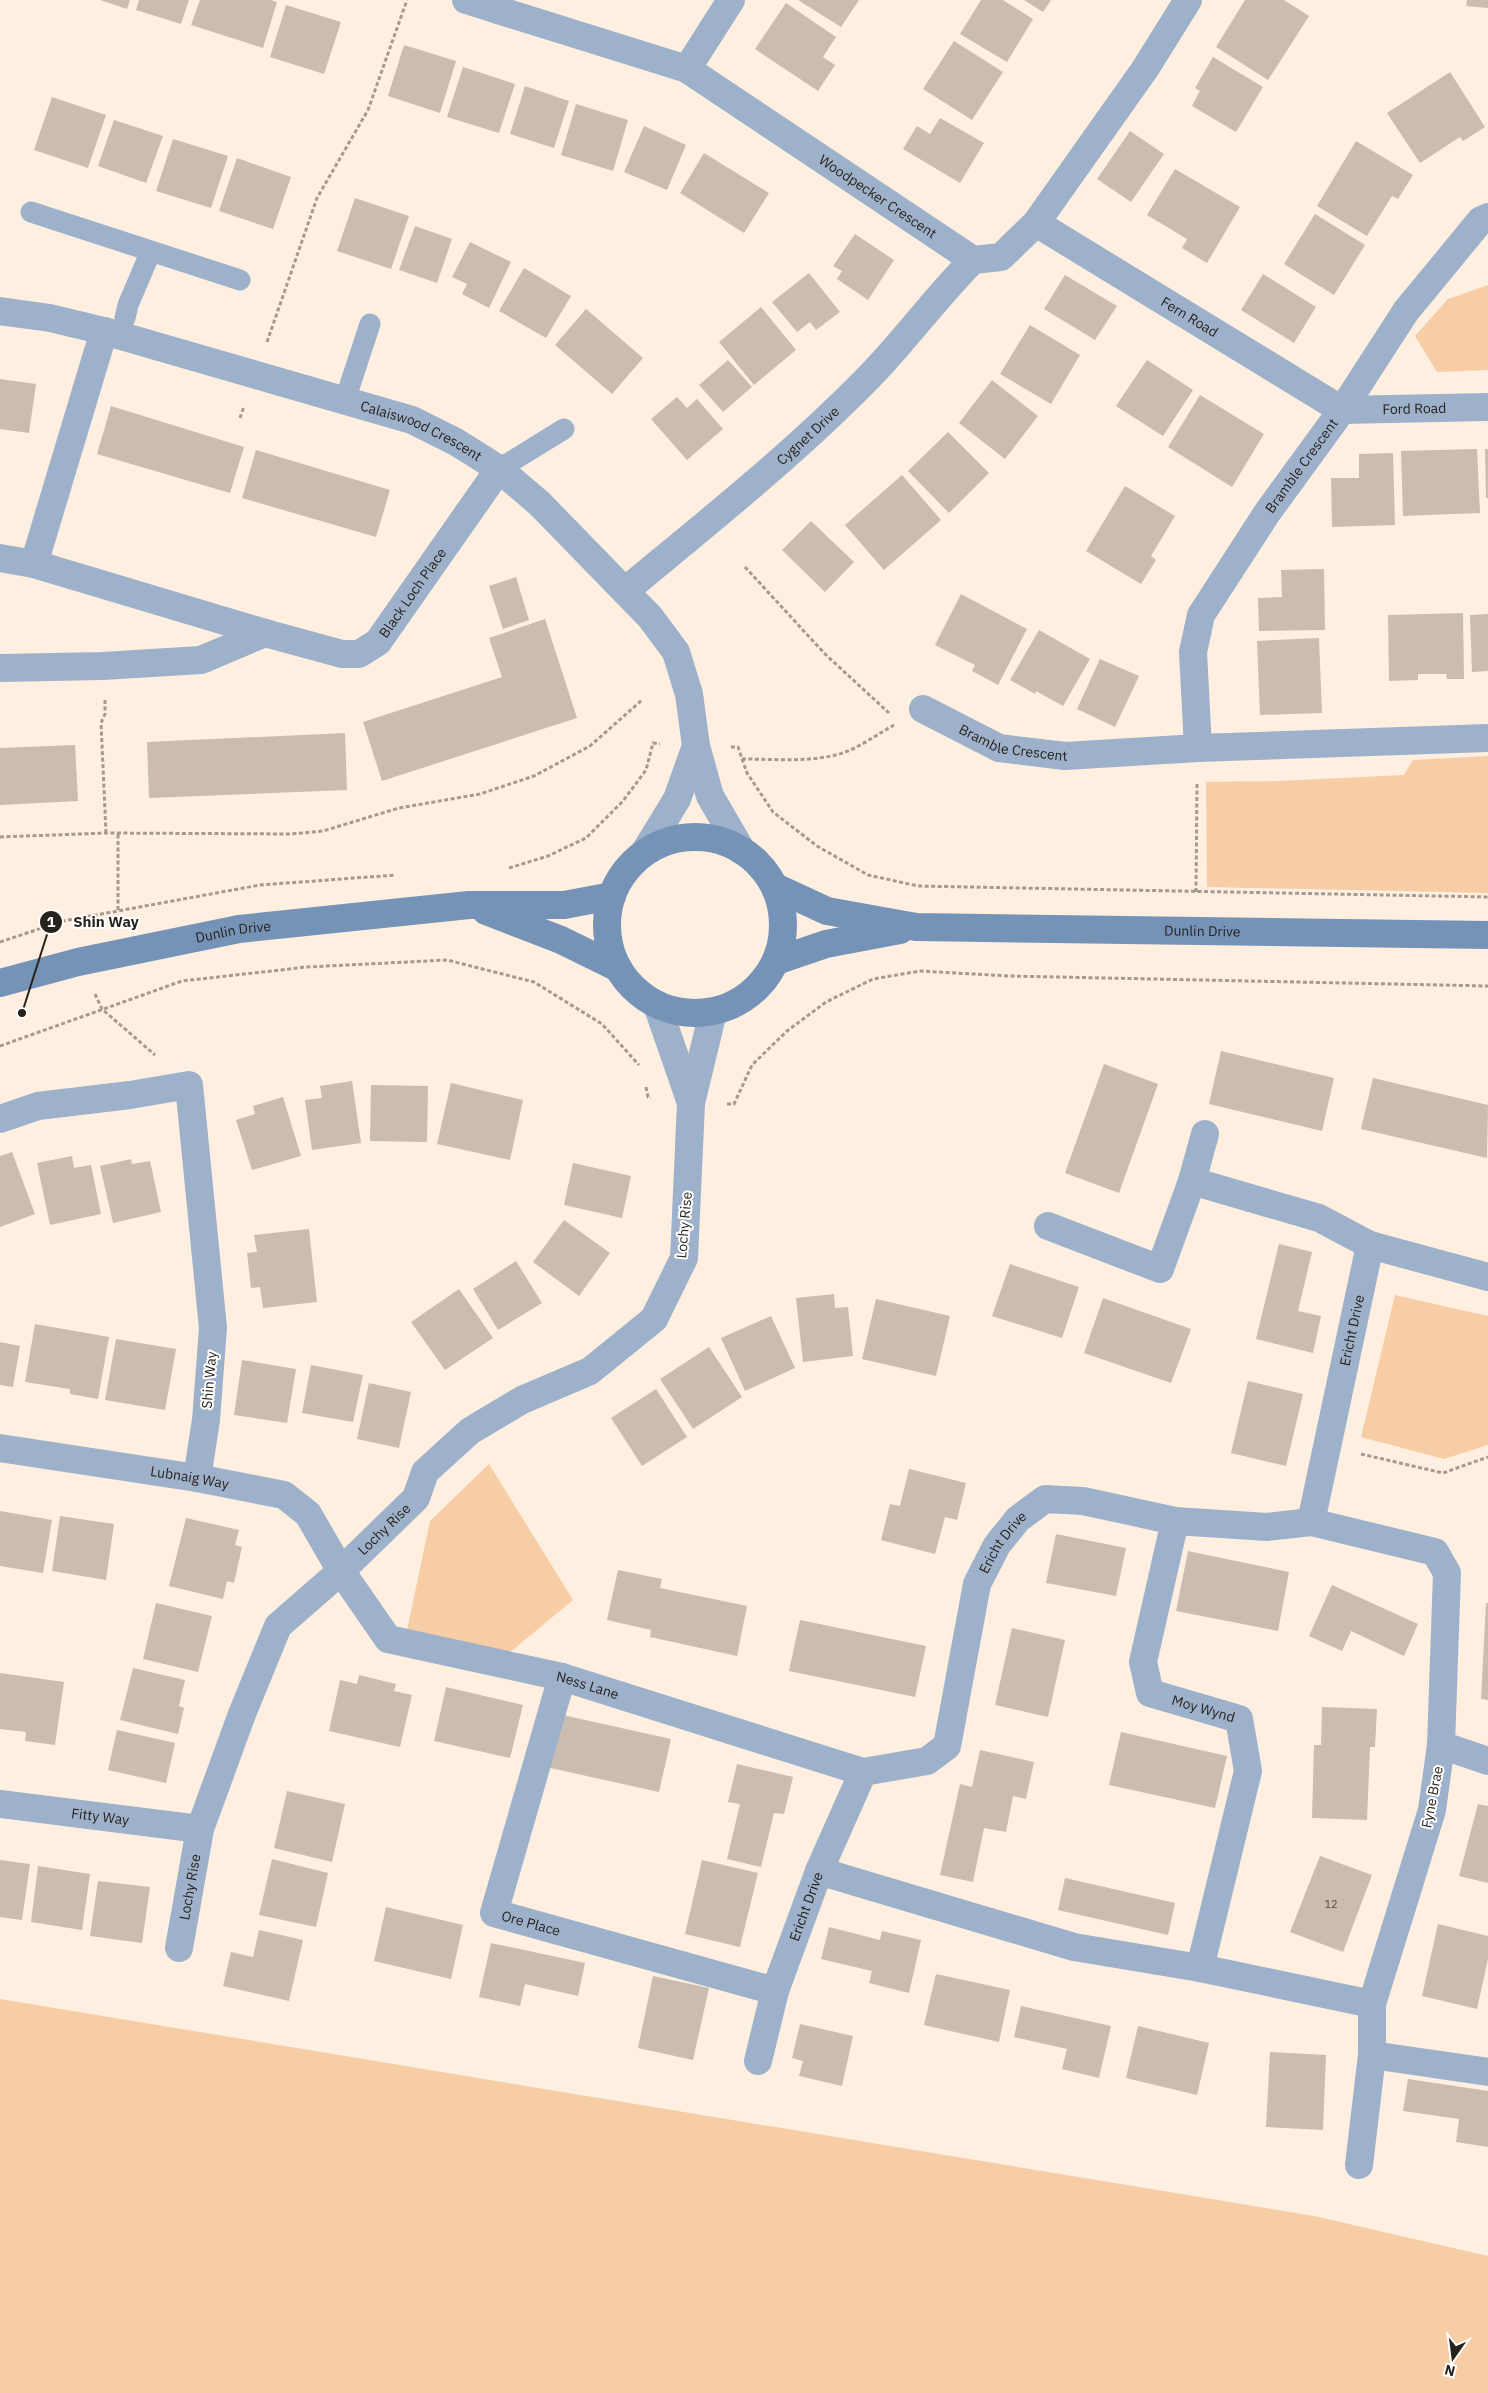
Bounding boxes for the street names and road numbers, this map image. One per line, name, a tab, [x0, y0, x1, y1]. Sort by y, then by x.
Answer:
street label: Woodpecker Crescent	[815, 151, 940, 242]
street label: Fern Road	[1158, 293, 1221, 341]
street label: Calaiswood Crescent	[358, 397, 485, 465]
street label: Ford Road	[1382, 399, 1447, 418]
street label: Cygnet Drive	[773, 402, 843, 469]
street label: Bramble Crescent	[1261, 415, 1342, 517]
street label: Black Loch Place	[375, 544, 450, 641]
street label: Bramble Crescent	[956, 720, 1068, 765]
street label: Dunlin Drive	[194, 917, 272, 947]
street label: Dunlin Drive	[1164, 921, 1241, 941]
street label: Lochy Rise	[672, 1191, 696, 1259]
street label: Ericht Drive	[1335, 1293, 1368, 1368]
street label: Shin Way	[198, 1351, 220, 1409]
street label: Lubnaig Way	[149, 1462, 231, 1493]
street label: Lochy Rise	[354, 1499, 414, 1559]
street label: Ericht Drive	[975, 1507, 1030, 1577]
street label: Ness Lane	[555, 1667, 621, 1703]
street label: Moy Wynd	[1170, 1691, 1237, 1726]
street label: Fyne Brae	[1417, 1764, 1447, 1830]
street label: Fitty Way	[70, 1804, 130, 1829]
street label: Lochy Rise	[175, 1852, 205, 1921]
street label: Ericht Drive	[785, 1869, 827, 1944]
street label: Ore Place	[499, 1907, 563, 1940]

